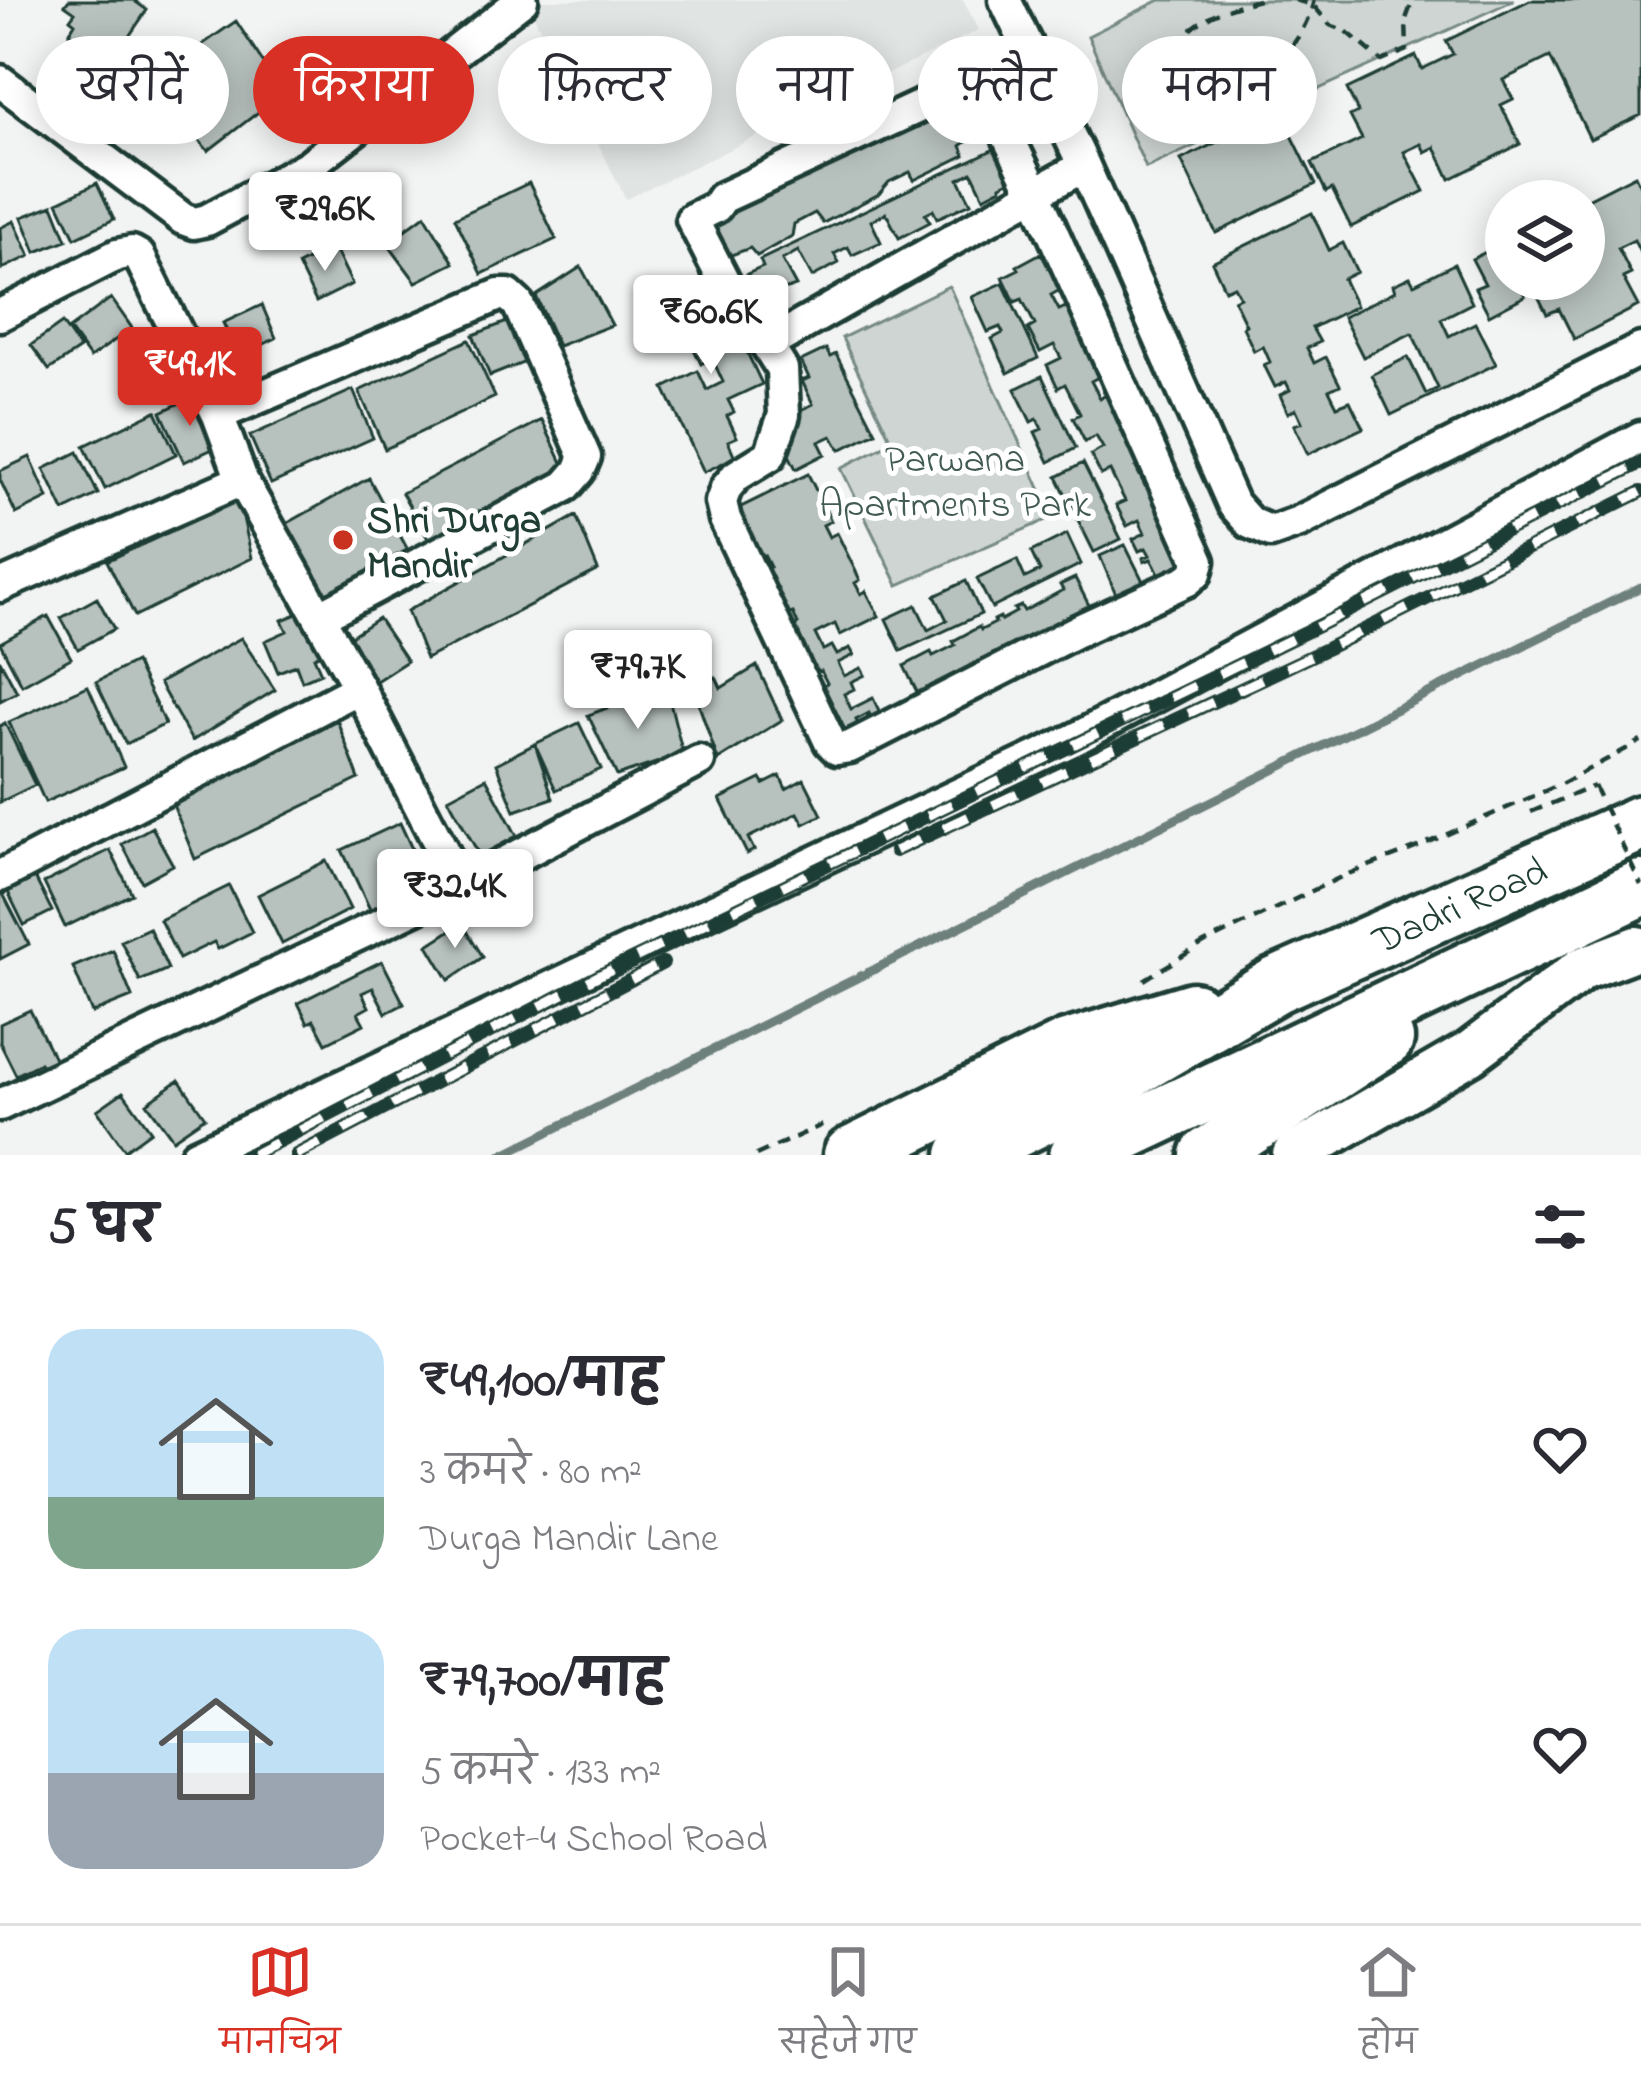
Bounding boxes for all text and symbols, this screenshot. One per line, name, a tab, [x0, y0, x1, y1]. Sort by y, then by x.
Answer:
chip: खरीदें	[36, 36, 229, 144]
chip: किराया	[253, 36, 474, 144]
chip: फ़िल्टर	[498, 36, 712, 144]
chip: नया	[736, 36, 894, 144]
chip: फ़्लैट	[918, 36, 1098, 144]
chip: मकान	[1122, 36, 1317, 144]
pin: ₹29.6K	[227, 172, 423, 274]
map controls	[1485, 180, 1605, 300]
button: layers	[1485, 180, 1605, 300]
text: ₹29.6K	[276, 182, 374, 239]
pin: ₹60.6K	[613, 275, 809, 377]
text: ₹60.6K	[660, 285, 762, 342]
pin: ₹49.1K	[92, 327, 288, 429]
text: ₹49.1K	[145, 337, 235, 394]
park label: Parwana Apartments Park	[819, 433, 1092, 535]
place label: Shri Durga Mandir	[367, 494, 541, 596]
marker: Shri Durga Mandir	[330, 527, 356, 553]
pin: ₹79.7K	[540, 630, 736, 732]
text: ₹79.7K	[591, 640, 685, 697]
street label: Dadri Road	[1364, 844, 1557, 972]
pin: ₹32.4K	[357, 849, 553, 951]
text: ₹32.4K	[404, 859, 506, 916]
text: 5 घर	[48, 1191, 158, 1266]
icon: filters	[1527, 1194, 1593, 1260]
text: ₹49,100/माह	[420, 1345, 662, 1420]
icon: home	[144, 1377, 288, 1521]
icon: heart	[1527, 1416, 1593, 1482]
text: 3 कमरे · 80 m²	[420, 1445, 642, 1502]
text: Durga Mandir Lane	[420, 1512, 718, 1569]
text: ₹79,700/माह	[420, 1645, 666, 1720]
icon: home	[144, 1677, 288, 1821]
icon: heart	[1527, 1716, 1593, 1782]
text: 5 कमरे · 133 m²	[420, 1745, 661, 1802]
text: Pocket-4 School Road	[420, 1812, 767, 1869]
tab: मानचित्र	[220, 1939, 341, 2078]
tab: सहेजे गए	[780, 1939, 916, 2078]
tab: होम	[1355, 1939, 1421, 2078]

